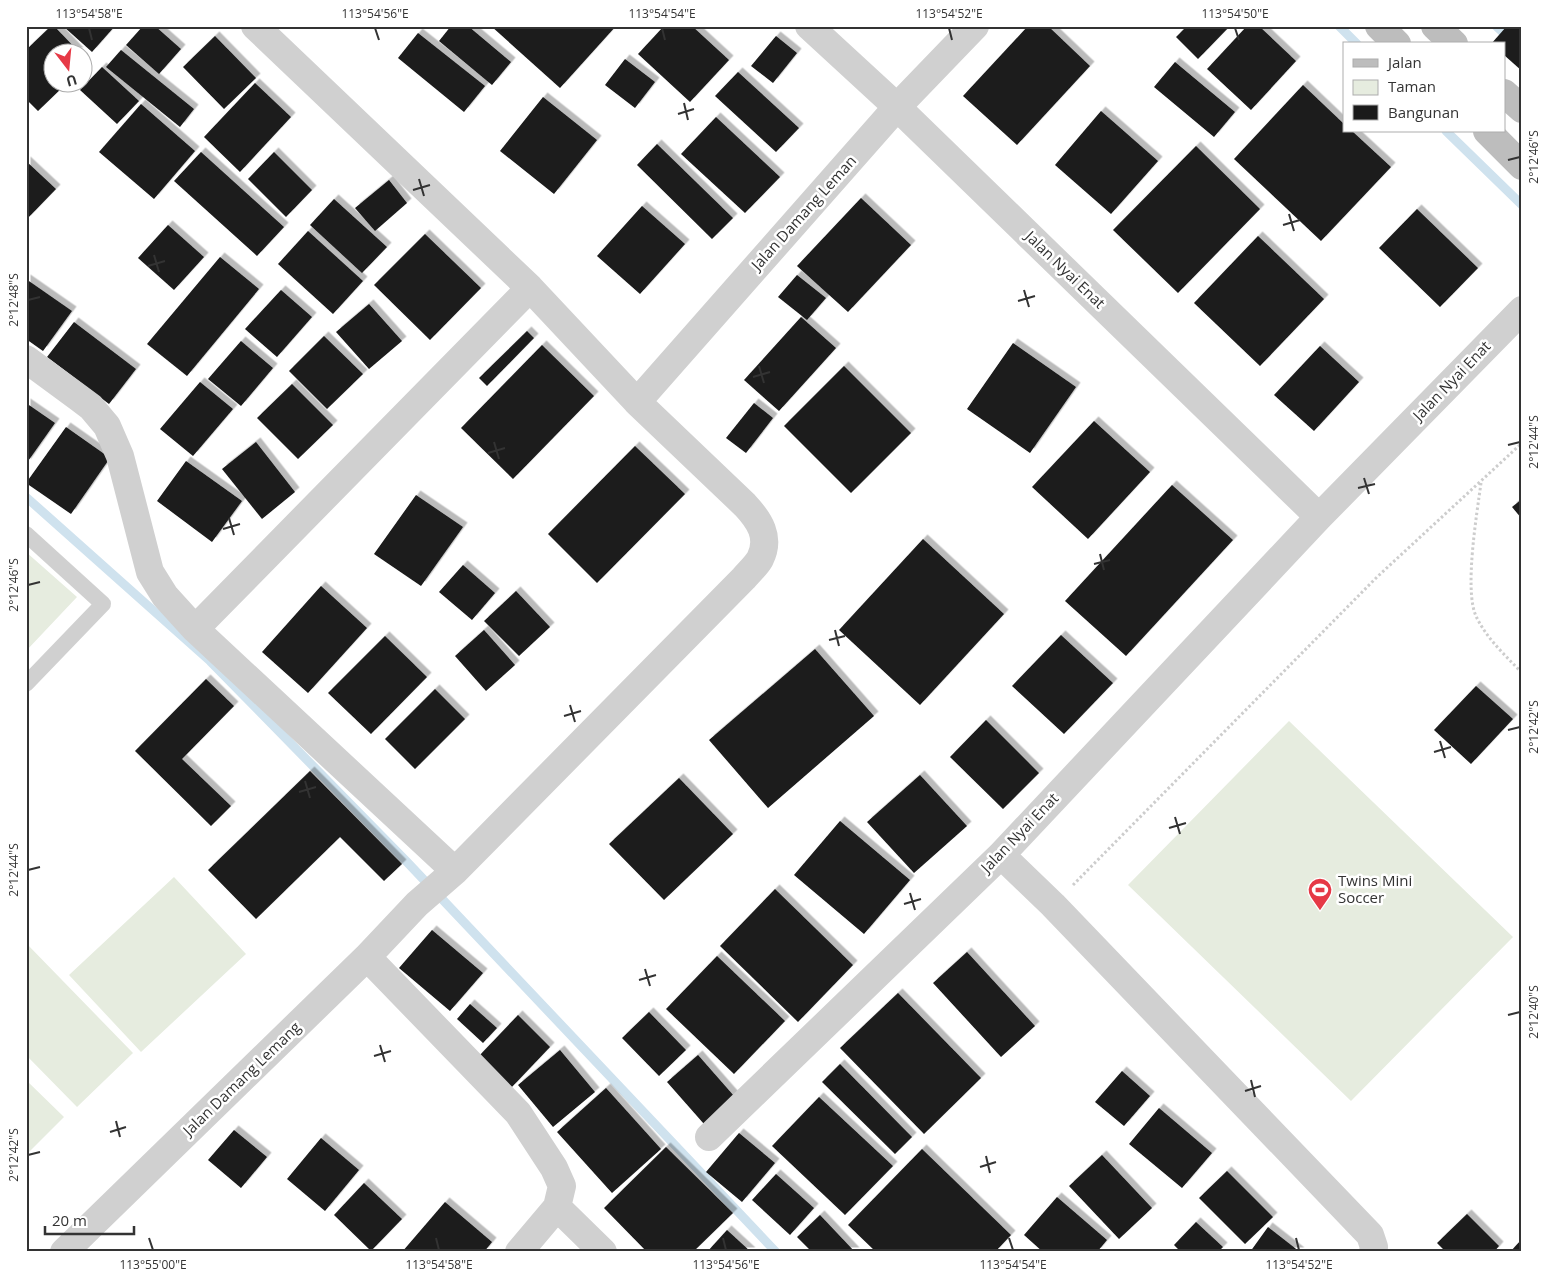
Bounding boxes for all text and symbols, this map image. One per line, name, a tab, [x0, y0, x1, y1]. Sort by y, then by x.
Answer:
text: 113°54'58"E	[55, 5, 123, 22]
text: 113°54'56"E	[341, 5, 409, 22]
text: 113°54'54"E	[628, 5, 696, 22]
text: 113°54'52"E	[915, 5, 983, 22]
text: 113°54'50"E	[1201, 5, 1269, 22]
north arrow	[42, 42, 92, 92]
legend	[1343, 42, 1506, 132]
text: Jalan	[1386, 52, 1422, 72]
text: U	[64, 70, 79, 92]
text: Taman	[1388, 76, 1436, 96]
text: Bangunan	[1388, 102, 1459, 122]
text: 2°12'46"S	[1525, 130, 1542, 184]
street label: Jalan Damang Leman	[745, 151, 860, 275]
street label: Jalan Nyai Enat	[1020, 225, 1110, 312]
text: 2°12'48"S	[5, 273, 22, 327]
street label: Jalan Nyai Enat	[1407, 336, 1494, 426]
text: 2°12'44"S	[1525, 415, 1542, 469]
text: 2°12'46"S	[5, 558, 22, 612]
text: 2°12'42"S	[1525, 700, 1542, 754]
street label: Jalan Nyai Enat	[975, 788, 1062, 878]
text: 2°12'44"S	[5, 843, 22, 897]
place label: Twins Mini Soccer	[1338, 870, 1412, 907]
sports icon: Twins Mini Soccer	[1307, 877, 1333, 911]
text: 2°12'40"S	[1525, 985, 1542, 1039]
street label: Jalan Damang Lemang	[177, 1017, 304, 1141]
text: 2°12'42"S	[5, 1128, 22, 1182]
scale bar	[45, 1203, 134, 1235]
text: 20 m	[52, 1210, 87, 1230]
text: 113°55'00"E	[119, 1256, 187, 1273]
text: 113°54'58"E	[405, 1256, 473, 1273]
text: 113°54'56"E	[692, 1256, 760, 1273]
text: 113°54'54"E	[979, 1256, 1047, 1273]
text: 113°54'52"E	[1265, 1256, 1333, 1273]

